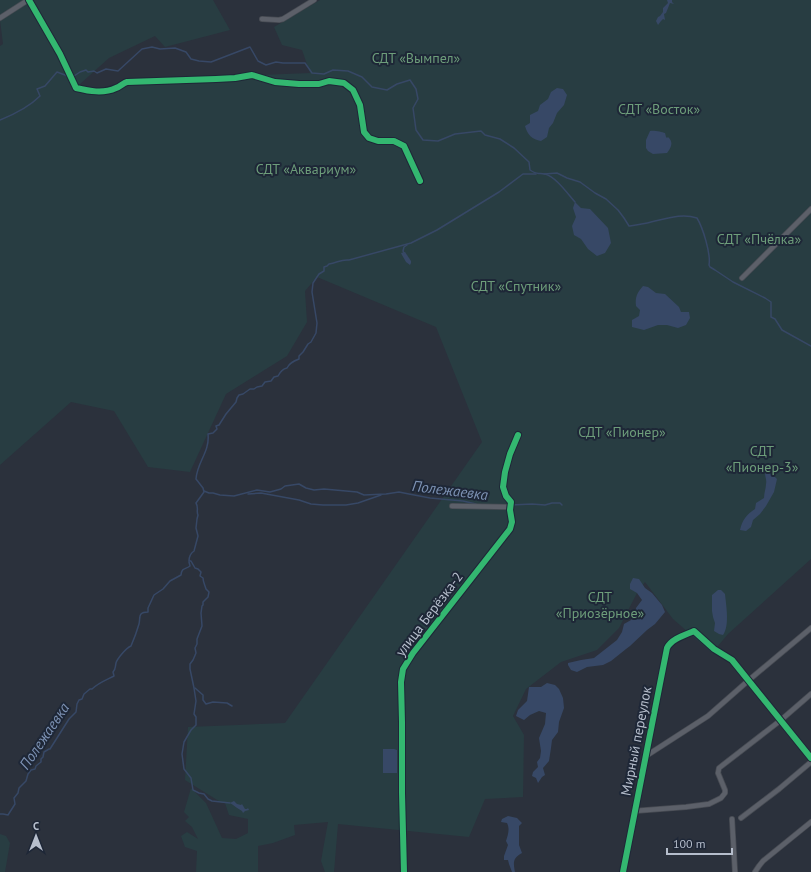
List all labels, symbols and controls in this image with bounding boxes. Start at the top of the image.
park label: СДТ «Вымпел» [372,49,461,67]
park label: СДТ «Восток» [618,100,700,118]
park label: СДТ «Аквариум» [256,160,357,178]
park label: СДТ «Пчёлка» [717,230,802,248]
park label: СДТ «Спутник» [471,277,561,295]
park label: СДТ «Пионер» [578,423,666,441]
park label: СДТ «Пионер-3» [726,442,799,476]
water label: Полежаевка [411,476,490,504]
street label: улица Берёзка-2 [391,568,467,660]
park label: СДТ «Приозёрное» [556,588,644,622]
street label: Мирный переулок [617,684,655,797]
water label: Полежаевка [15,699,74,773]
north arrow [16,816,56,856]
text: С [33,819,39,833]
scale bar [667,830,732,856]
text: 100 m [673,836,706,851]

